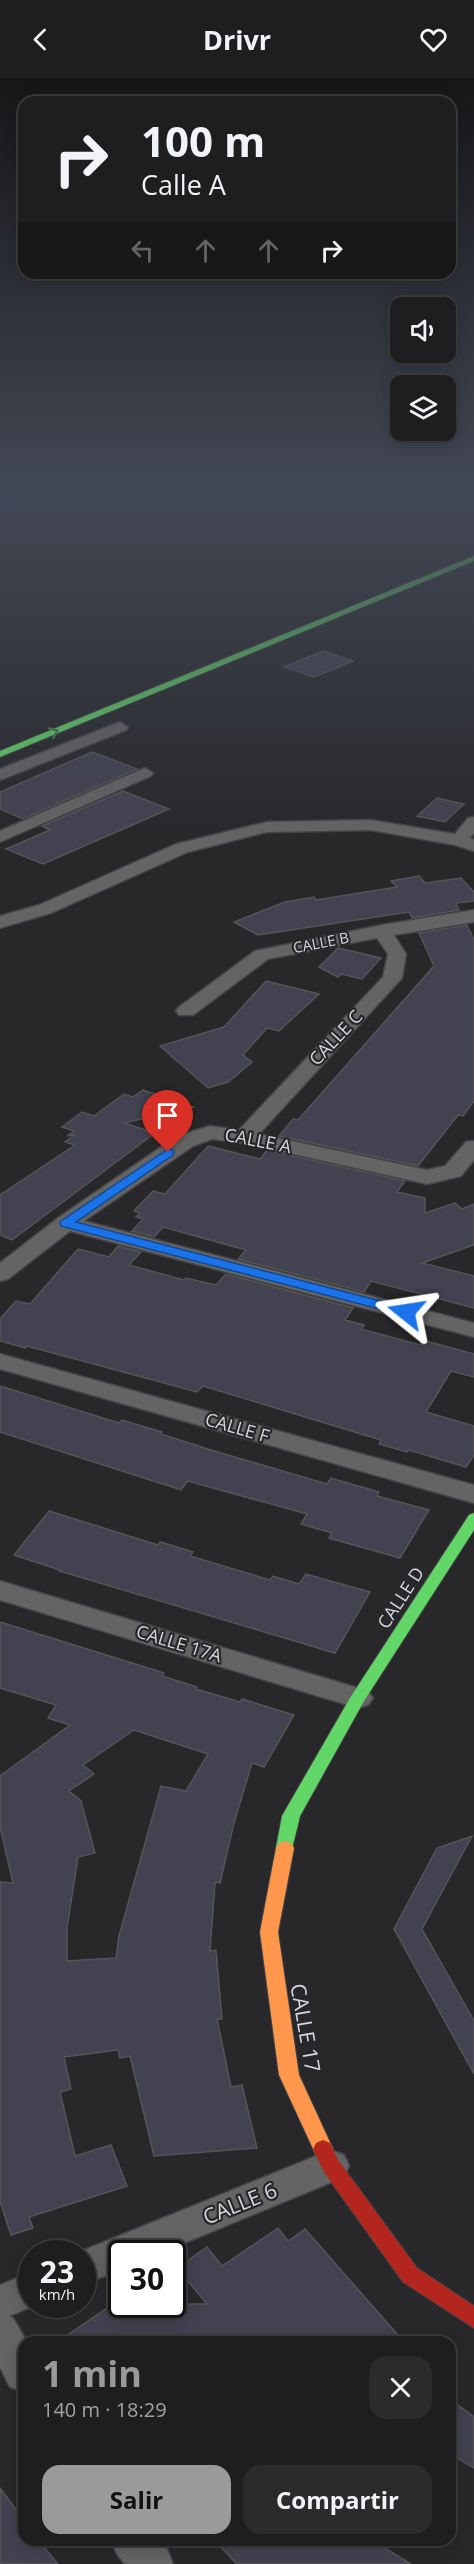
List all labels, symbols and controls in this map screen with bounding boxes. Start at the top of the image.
text: Drivr [203,21,271,58]
icon: back [24,23,57,56]
icon: heart [417,23,450,56]
text: 100 m [141,112,265,169]
icon: right [42,120,120,198]
text: Calle A [141,166,226,203]
icon: left [126,234,159,267]
icon: ahead [189,234,222,267]
icon: ahead [252,234,285,267]
icon: right [315,234,348,267]
map controls [390,297,456,441]
button: sound [390,297,456,363]
button: layers [390,375,456,441]
one-way arrow [48,727,59,739]
street label: CALLE B [291,927,350,957]
street label: CALLE C [303,1004,367,1070]
pin [142,1090,193,1152]
icon: arrive [151,1099,184,1132]
street label: CALLE A [223,1122,294,1158]
position arrow [374,1280,438,1344]
street label: CALLE F [202,1406,272,1448]
street label: CALLE D [371,1562,429,1633]
street label: CALLE 17A [134,1619,226,1668]
street label: CALLE 17 [284,1981,328,2074]
street label: CALLE 6 [198,2176,281,2231]
speed limit sign: 30 [108,2240,186,2318]
text: 23 [40,2251,74,2292]
text: km/h [39,2284,75,2304]
text: 1 min [42,2349,142,2398]
button: close [369,2356,432,2419]
text: 140 m · 18:29 [42,2396,167,2423]
button: Salir [42,2465,231,2534]
button: Compartir [243,2465,432,2534]

